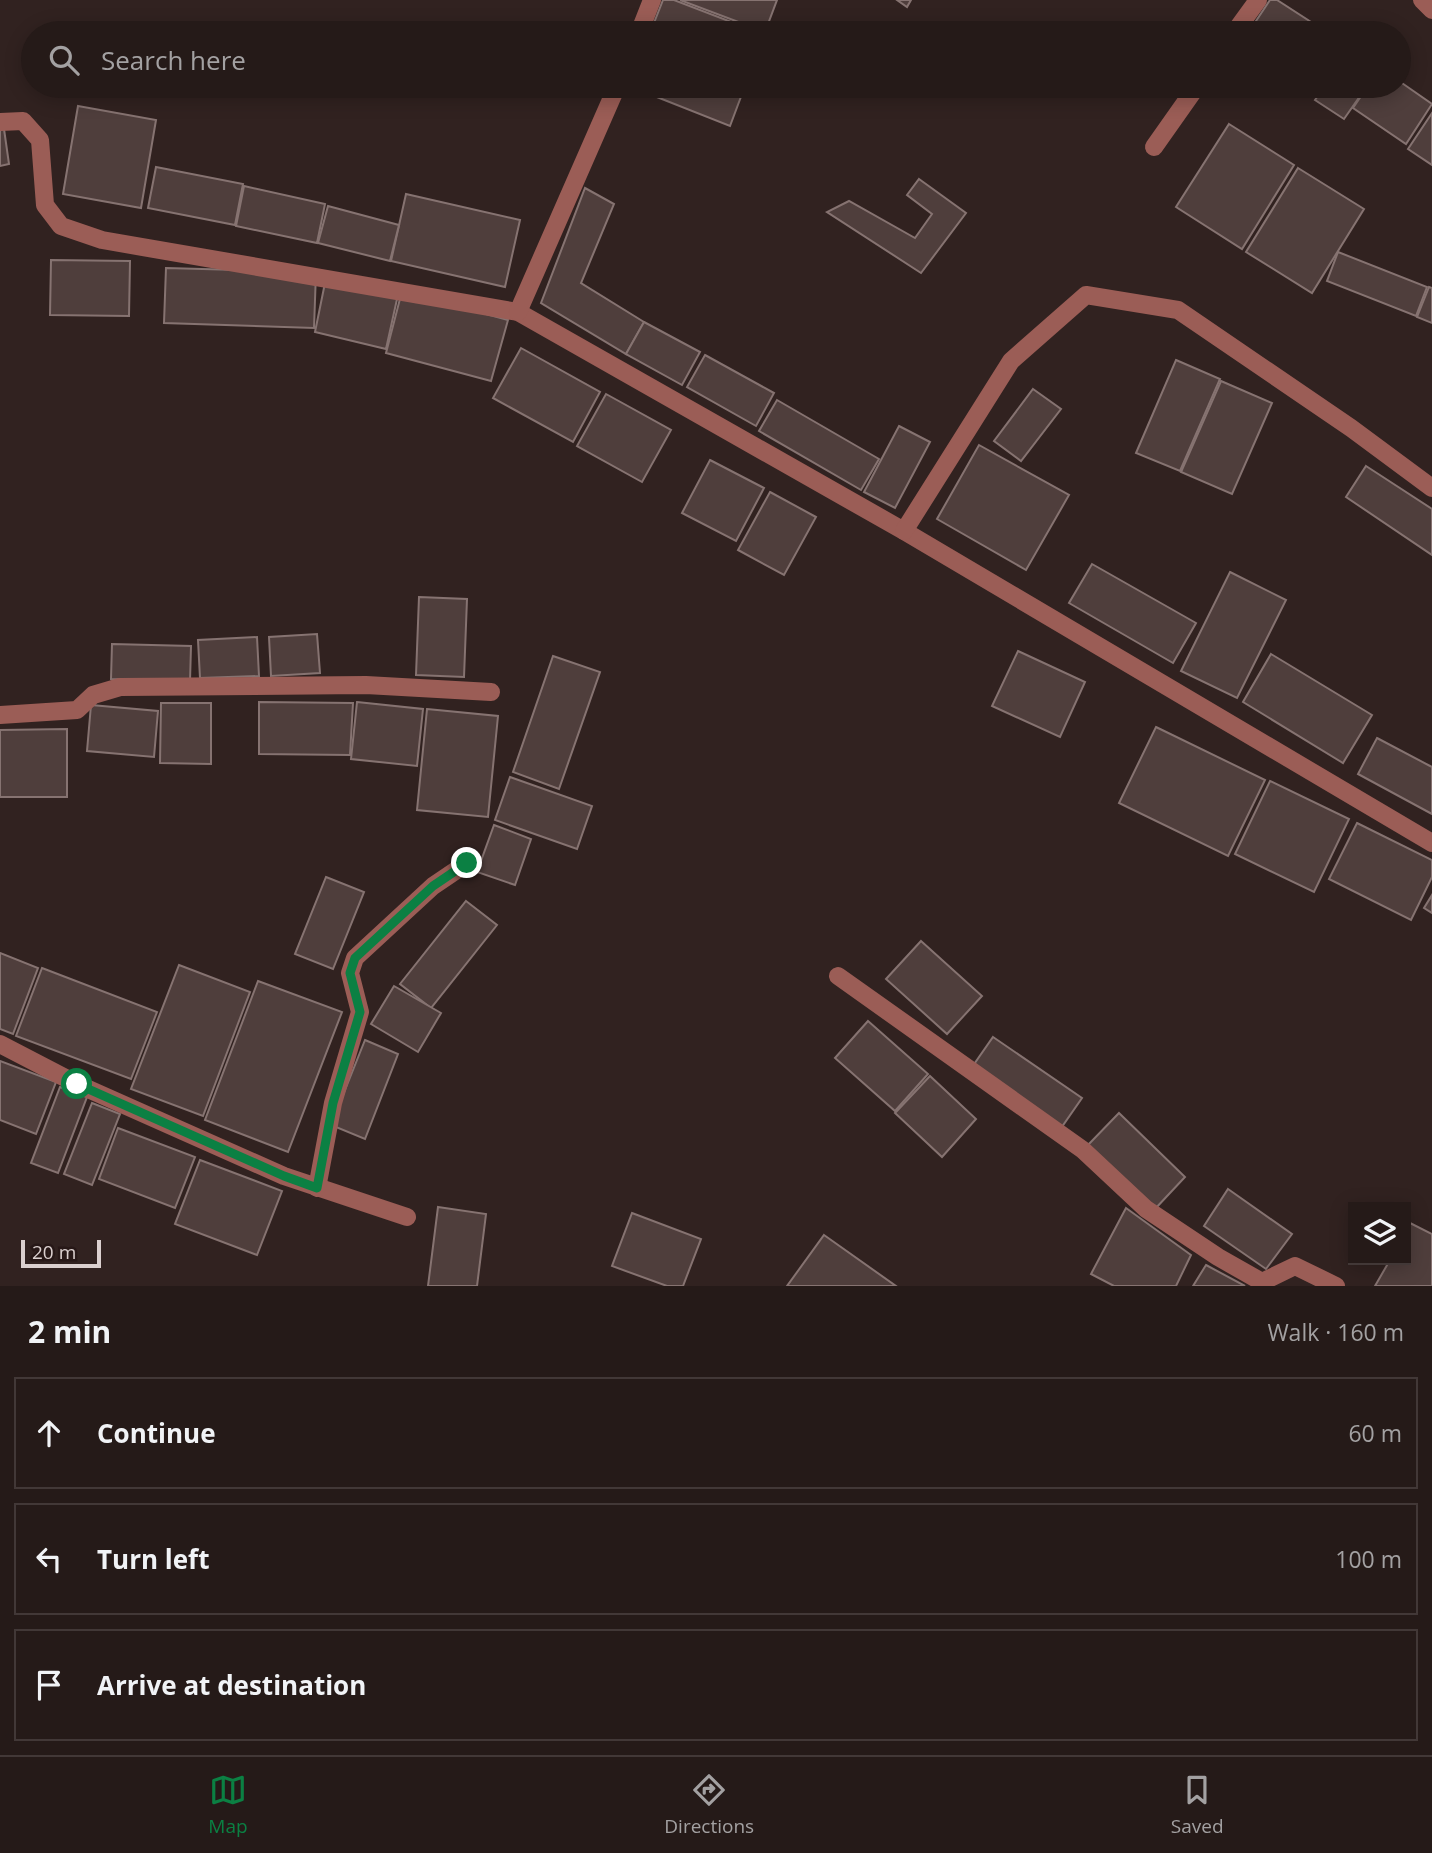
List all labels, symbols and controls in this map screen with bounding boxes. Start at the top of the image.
search box [21,21,1411,98]
icon: search [45,41,83,79]
text: Search here [101,42,246,78]
route end [451,847,482,878]
route start [61,1068,92,1099]
map controls [1348,1202,1411,1265]
button: layers [1348,1202,1411,1265]
scale bar [21,1237,102,1269]
text: 20 m [32,1239,76,1265]
text: 2 min [28,1311,111,1352]
text: Walk · 160 m [1267,1316,1404,1348]
icon: ahead [30,1414,68,1452]
text: Continue [97,1415,216,1451]
text: 60 m [1348,1417,1402,1449]
icon: left [30,1540,68,1578]
text: Turn left [97,1541,209,1577]
text: 100 m [1335,1543,1402,1575]
icon: arrive [30,1666,68,1704]
text: Arrive at destination [97,1667,366,1703]
tab: Map [208,1771,248,1839]
tab: Directions [664,1771,754,1839]
tab: Saved [1171,1771,1224,1839]

